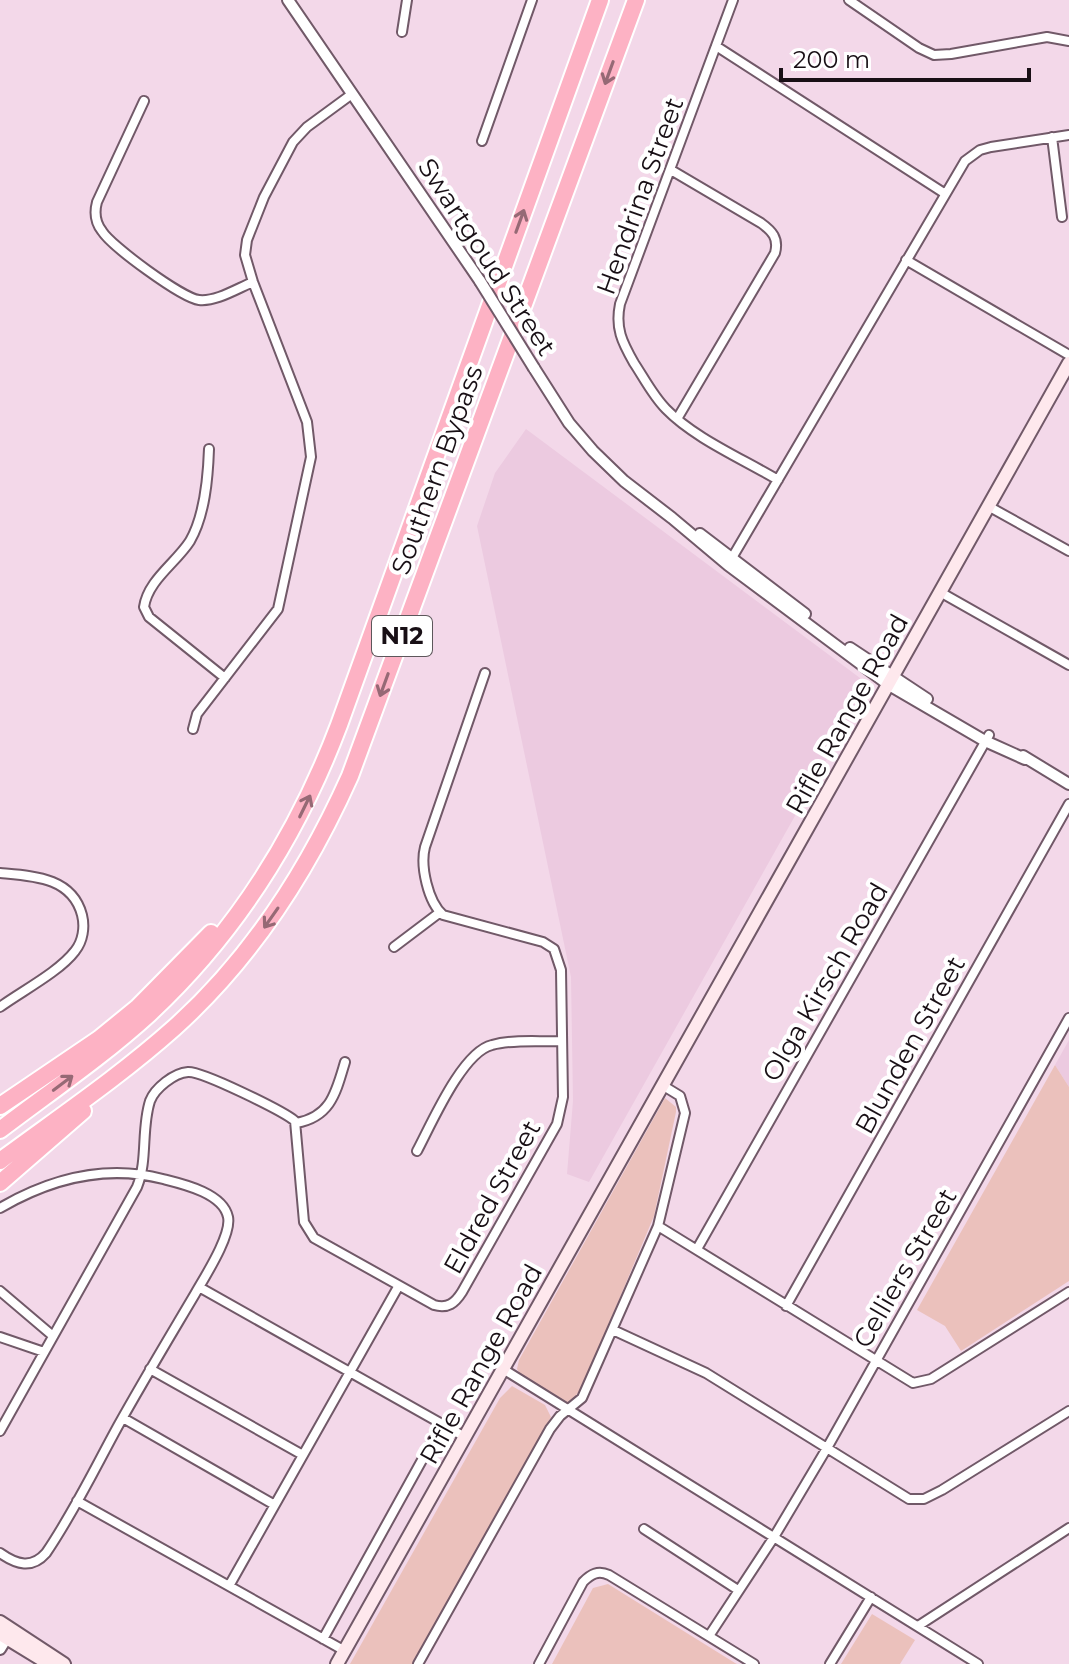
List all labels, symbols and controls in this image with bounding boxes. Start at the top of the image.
scale bar [781,32,1029,82]
text: 200 m [793,45,870,74]
one-way arrow [601,60,615,85]
street label: Hendrina Street [589,93,691,299]
street label: Swartgoud Street [411,152,563,362]
one-way arrow [514,209,529,234]
street label: Southern Bypass [384,361,490,579]
street label: Rifle Range Road [779,608,915,820]
road number: N12 [372,616,432,656]
one-way arrow [376,672,390,697]
one-way arrow [297,795,313,819]
street label: Olga Kirsch Road [755,877,895,1087]
one-way arrow [263,906,279,928]
street label: Blunden Street [848,951,972,1139]
one-way arrow [51,1075,73,1092]
street label: Eldred Street [437,1115,547,1279]
street label: Celliers Street [846,1183,964,1353]
street label: Rifle Range Road [413,1258,549,1470]

